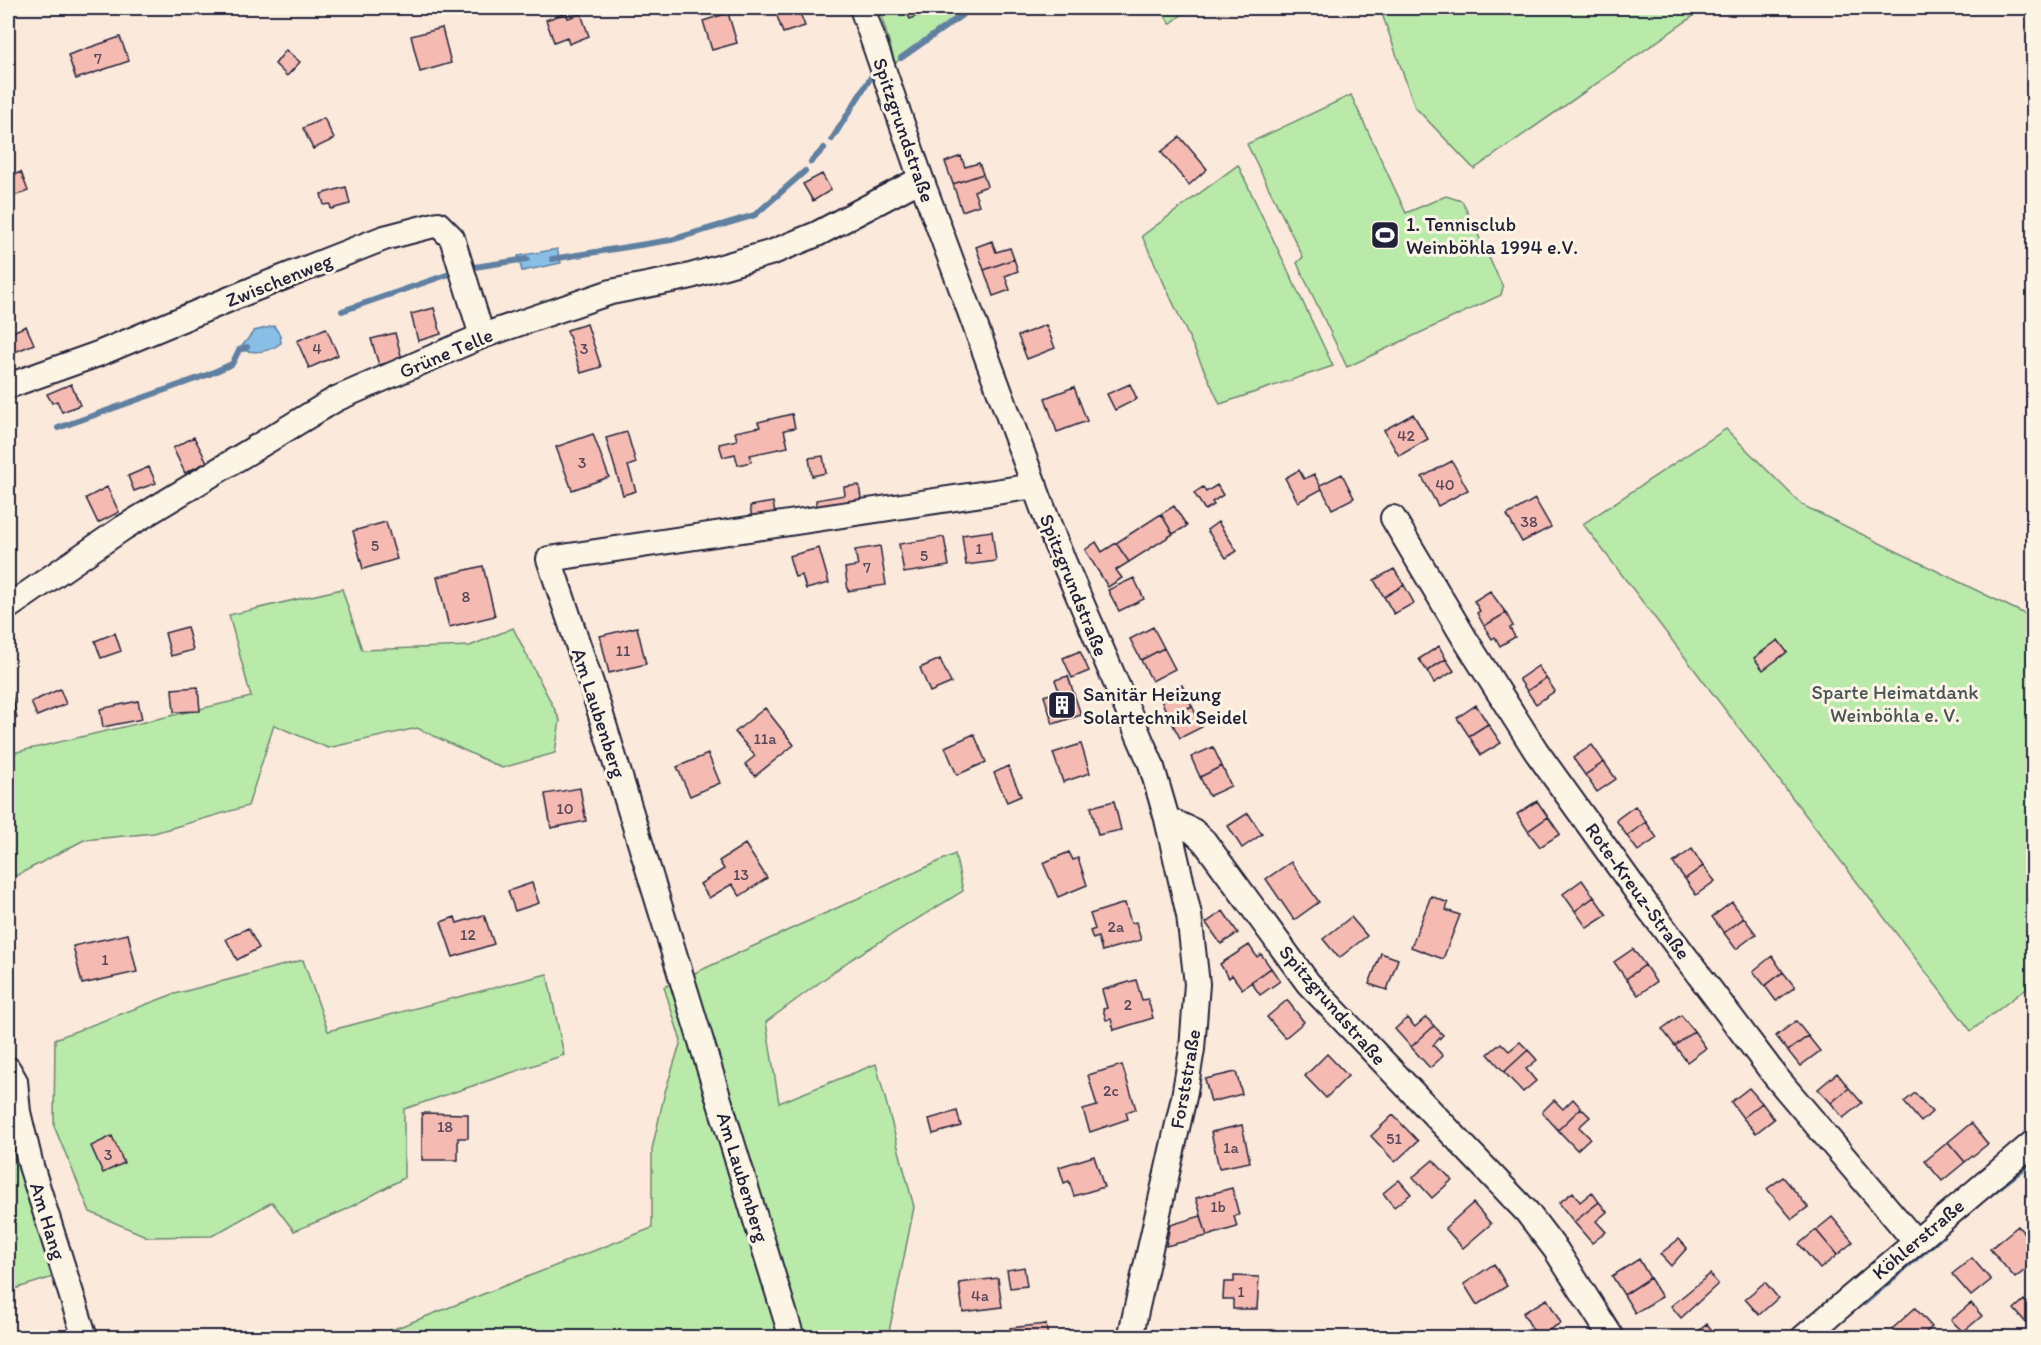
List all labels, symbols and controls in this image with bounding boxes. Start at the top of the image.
house number: 7 [94,49,102,68]
street label: Spitzgrundstraße [868,55,940,205]
place label: 1. Tennisclub Weinböhla 1994 e.V. [1406,212,1578,259]
sports icon: 1. Tennisclub Weinböhla 1994 e.V. [1369,219,1401,251]
street label: Zwischenweg [222,247,336,312]
street label: Grüne Telle [396,323,496,383]
house number: 4 [312,339,322,358]
house number: 3 [580,339,589,358]
house number: 42 [1397,426,1416,445]
house number: 3 [578,453,587,472]
house number: 40 [1435,475,1455,494]
street label: Spitzgrundstraße [1035,510,1113,660]
house number: 38 [1520,512,1538,531]
house number: 5 [371,536,379,555]
house number: 1 [975,539,983,558]
house number: 5 [920,546,928,565]
house number: 7 [863,558,871,577]
house number: 8 [462,587,471,606]
house number: 11 [616,641,631,660]
street label: Am Laubenberg [567,645,631,781]
park label: Sparte Heimatdank Weinböhla e. V. [1812,680,1978,727]
place label: Sanitär Heizung Solartechnik Seidel [1083,682,1248,729]
building icon: Sanitär Heizung Solartechnik Seidel [1046,689,1078,721]
house number: 11a [753,729,777,748]
house number: 10 [556,799,574,818]
street label: Rote-Kreuz-Straße [1580,818,1696,964]
house number: 13 [733,865,749,884]
house number: 2a [1108,917,1125,936]
house number: 12 [460,925,477,944]
street label: Spitzgrundstraße [1274,940,1392,1070]
house number: 1 [101,950,109,969]
house number: 2 [1124,995,1133,1014]
street label: Forststraße [1164,1027,1206,1131]
house number: 2c [1103,1081,1119,1100]
street label: Am Laubenberg [712,1109,774,1246]
house number: 18 [437,1117,453,1136]
house number: 51 [1386,1129,1402,1148]
house number: 1a [1223,1138,1240,1157]
house number: 3 [104,1145,113,1164]
street label: Am Hang [25,1180,71,1263]
street label: Köhlerstraße [1867,1194,1969,1284]
house number: 1b [1210,1197,1226,1216]
house number: 1 [1237,1282,1245,1301]
house number: 4a [971,1286,990,1305]

